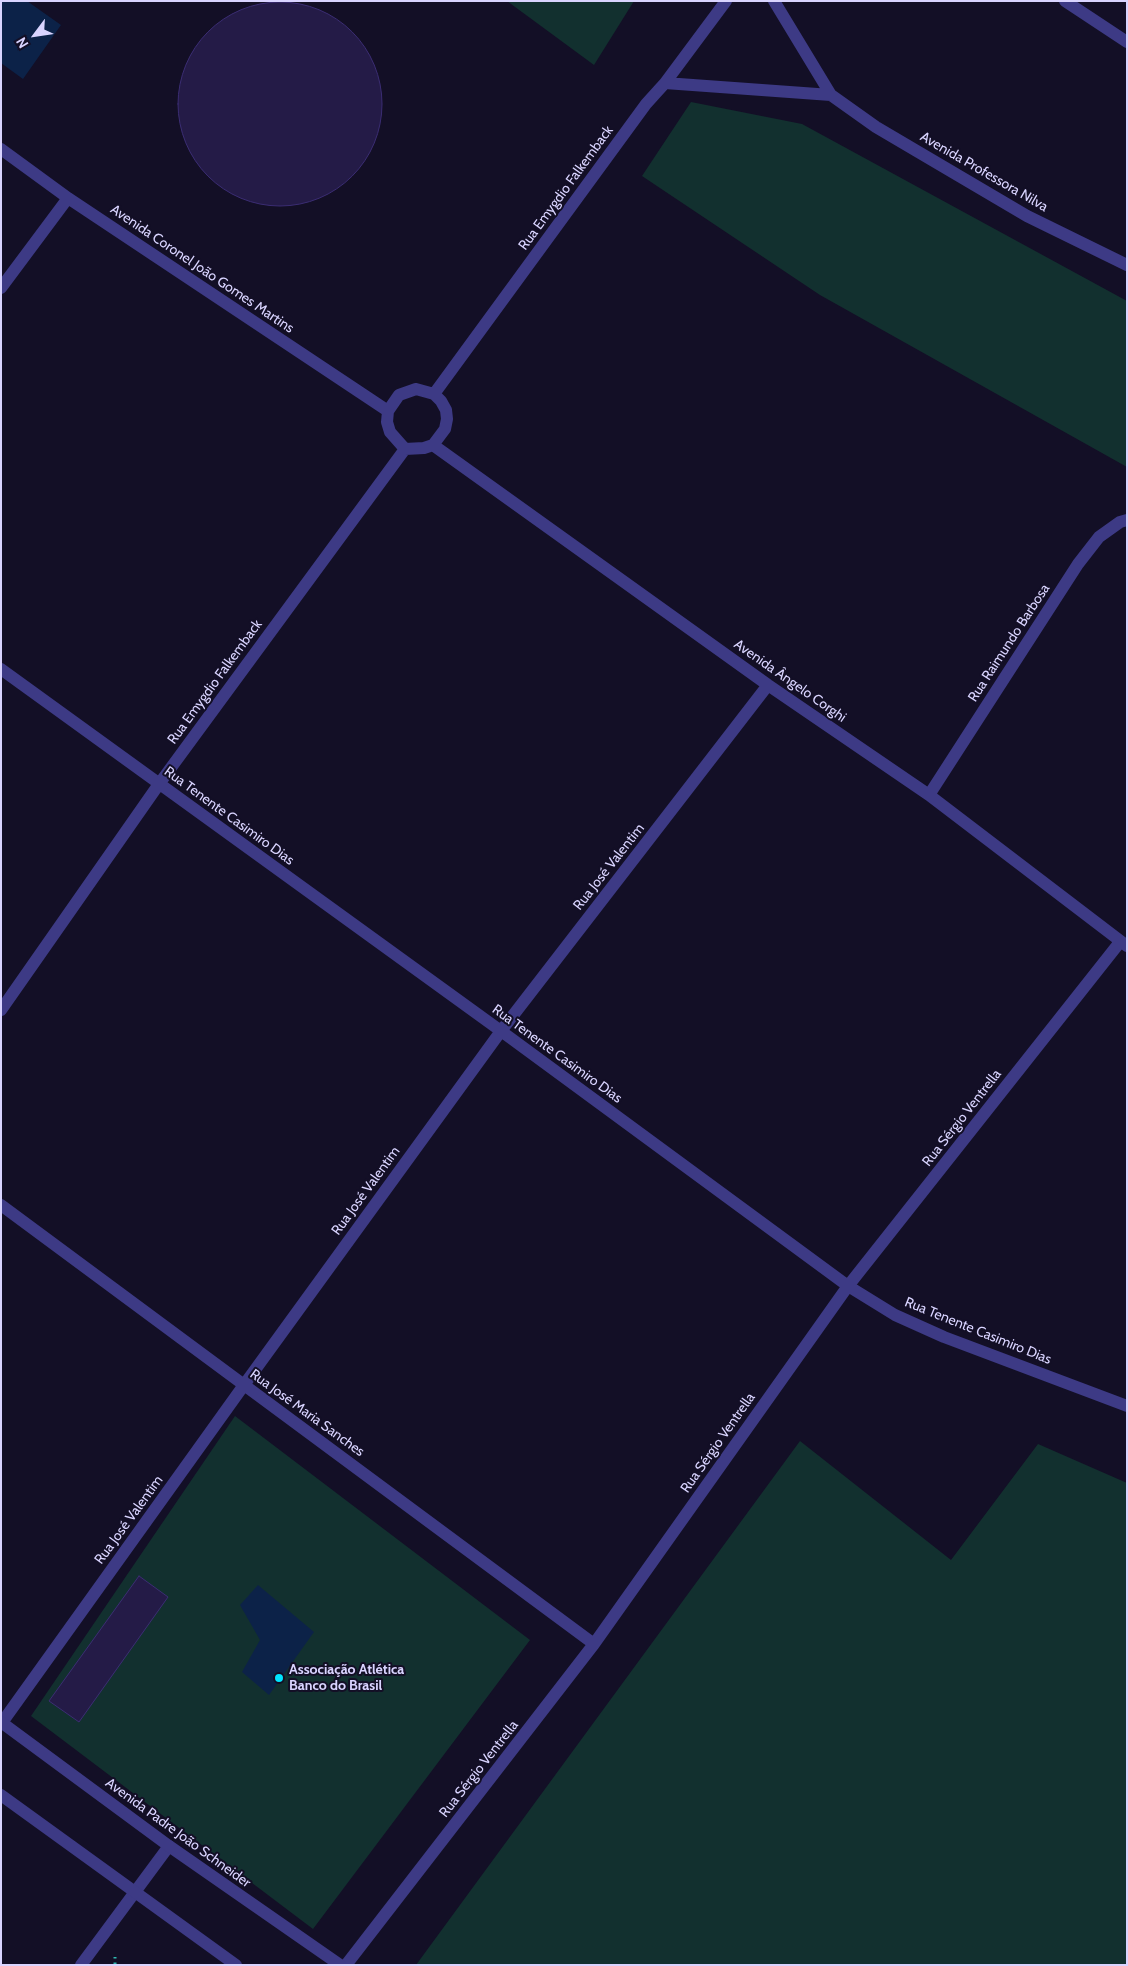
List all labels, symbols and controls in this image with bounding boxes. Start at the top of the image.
north arrow [10,10,60,60]
text: N [12,34,32,52]
street label: Rua Emygdio Falkemback [515,122,617,254]
street label: Avenida Professora Nilva [917,129,1051,215]
street label: Avenida Coronel João Gomes Martins [107,201,297,337]
street label: Rua Raimundo Barbosa [965,581,1053,705]
street label: Rua Emygdio Falkemback [164,616,266,748]
street label: Avenida Ângelo Corghi [731,636,849,726]
street label: Rua Tenente Casimiro Dias [161,763,297,869]
street label: Rua José Valentim [570,820,648,914]
street label: Rua Tenente Casimiro Dias [489,1001,625,1107]
street label: Rua Sérgio Ventrella [919,1066,1005,1170]
street label: Rua José Valentim [328,1143,404,1239]
street label: Rua Tenente Casimiro Dias [902,1294,1054,1368]
street label: Rua José Maria Sanches [246,1366,368,1460]
street label: Rua Sérgio Ventrella [677,1390,759,1496]
street label: Rua José Valentim [91,1472,167,1568]
place label: Associação Atlética Banco do Brasil [289,1662,404,1694]
marker: Associação Atlética Banco do Brasil [273,1672,285,1684]
street label: Rua Sérgio Ventrella [436,1717,522,1821]
street label: Avenida Padre João Schneider [102,1775,254,1891]

